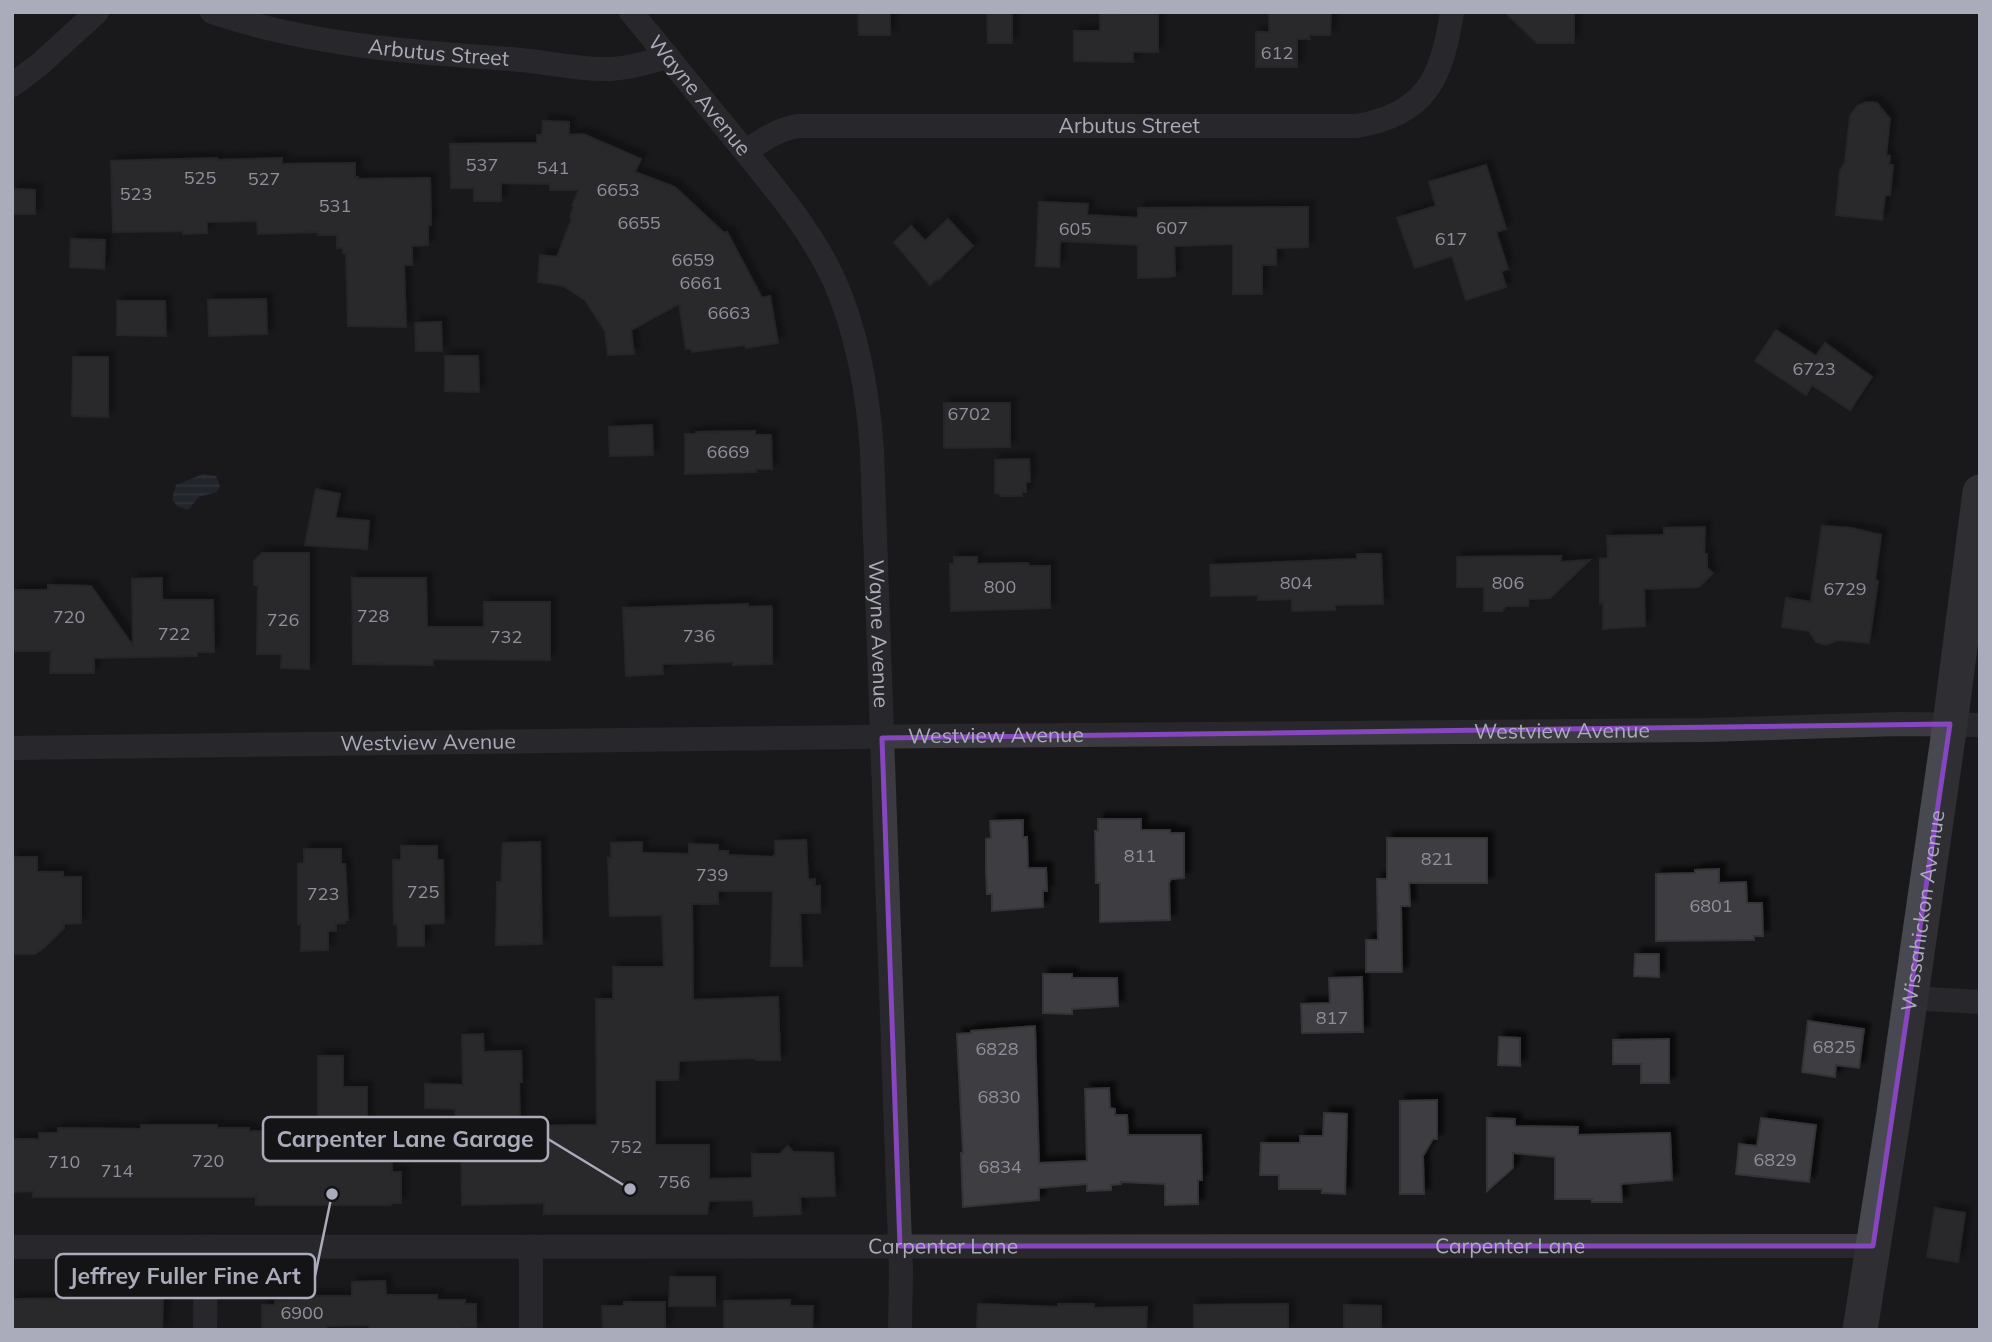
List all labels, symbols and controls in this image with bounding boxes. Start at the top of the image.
street label: Wayne Avenue [643,29,757,161]
street label: Arbutus Street [367,33,510,71]
house number: 612 [1261,41,1293,64]
street label: Arbutus Street [1059,112,1200,138]
house number: 537 [466,153,498,176]
house number: 541 [537,156,569,179]
house number: 525 [184,166,216,189]
house number: 527 [248,167,280,190]
house number: 6653 [596,178,640,201]
house number: 523 [120,182,152,205]
house number: 531 [319,194,351,217]
house number: 6655 [617,211,661,234]
house number: 607 [1156,216,1188,239]
house number: 605 [1059,217,1091,240]
house number: 617 [1435,227,1467,250]
house number: 6659 [671,248,715,271]
house number: 6661 [679,271,723,294]
house number: 6663 [707,301,751,324]
house number: 6723 [1792,357,1836,380]
house number: 6702 [947,402,991,425]
house number: 6669 [706,440,750,463]
street label: Wayne Avenue [864,559,895,708]
house number: 804 [1280,571,1312,594]
house number: 806 [1492,571,1524,594]
house number: 800 [984,575,1016,598]
house number: 6729 [1823,577,1867,600]
house number: 728 [357,604,389,627]
house number: 720 [53,605,85,628]
house number: 726 [267,608,299,631]
house number: 722 [158,622,190,645]
house number: 736 [683,624,715,647]
house number: 732 [490,625,522,648]
street label: Westview Avenue [1474,716,1650,744]
street label: Westview Avenue [908,721,1084,748]
street label: Westview Avenue [340,727,516,756]
street label: Wissahickon Avenue [1895,808,1949,1013]
house number: 811 [1124,844,1156,867]
house number: 821 [1421,847,1453,870]
house number: 739 [696,863,728,886]
house number: 725 [407,880,439,903]
house number: 723 [307,882,339,905]
house number: 6801 [1689,894,1733,917]
house number: 817 [1316,1006,1348,1029]
house number: 6825 [1812,1035,1856,1058]
house number: 6828 [975,1037,1019,1060]
house number: 6830 [977,1085,1021,1108]
callout: Carpenter Lane Garage [263,1117,548,1161]
text: Carpenter Lane Garage [276,1124,534,1153]
house number: 752 [610,1135,642,1158]
house number: 6829 [1753,1148,1797,1171]
house number: 720 [192,1149,224,1172]
house number: 710 [48,1150,80,1173]
house number: 6834 [978,1155,1022,1178]
house number: 714 [101,1159,133,1182]
house number: 756 [658,1170,690,1193]
street label: Carpenter Lane [868,1232,1018,1259]
street label: Carpenter Lane [1435,1232,1585,1258]
callout: Jeffrey Fuller Fine Art [56,1254,315,1298]
text: Jeffrey Fuller Fine Art [69,1261,301,1290]
house number: 6900 [280,1301,324,1324]

